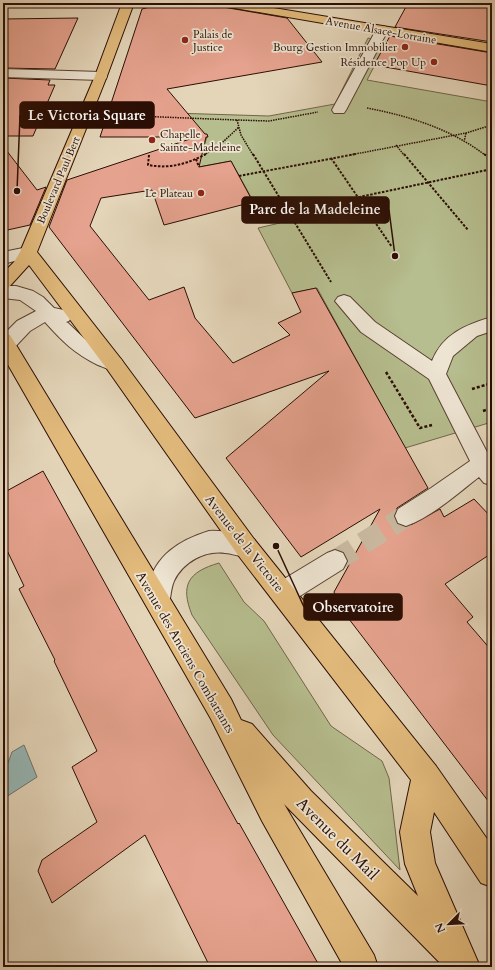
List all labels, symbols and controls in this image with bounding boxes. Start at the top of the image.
street label: Avenue Alsace-Lorraine [324,13,438,48]
place label: Palais de Justice [191,27,232,55]
marker: Palais de Justice [180,35,190,45]
place label: Bourg Gestion Immobilier [273,40,398,55]
marker: Bourg Gestion Immobilier [400,42,410,52]
place label: Résidence Pop Up [340,55,426,70]
marker: Résidence Pop Up [429,57,439,67]
callout: Le Victoria Square [20,102,154,128]
text: Le Victoria Square [28,106,146,125]
place label: Chapelle Sainte-Madeleine [160,127,241,155]
street label: Boulevard Paul Bert [33,134,84,226]
marker: Chapelle Sainte-Madeleine [147,135,157,145]
place label: Le Plateau [145,186,193,201]
marker: Le Plateau [196,188,206,198]
callout: Parc de la Madeleine [242,197,389,223]
text: Parc de la Madeleine [249,200,381,219]
street label: Avenue de la Victoire [201,491,288,596]
street label: Avenue des Anciens Combattants [131,568,239,737]
callout: Observatoire [304,594,402,620]
text: Observatoire [312,598,394,617]
street label: Avenue du Mail [291,793,383,885]
north arrow [429,904,469,944]
text: N [431,920,449,935]

